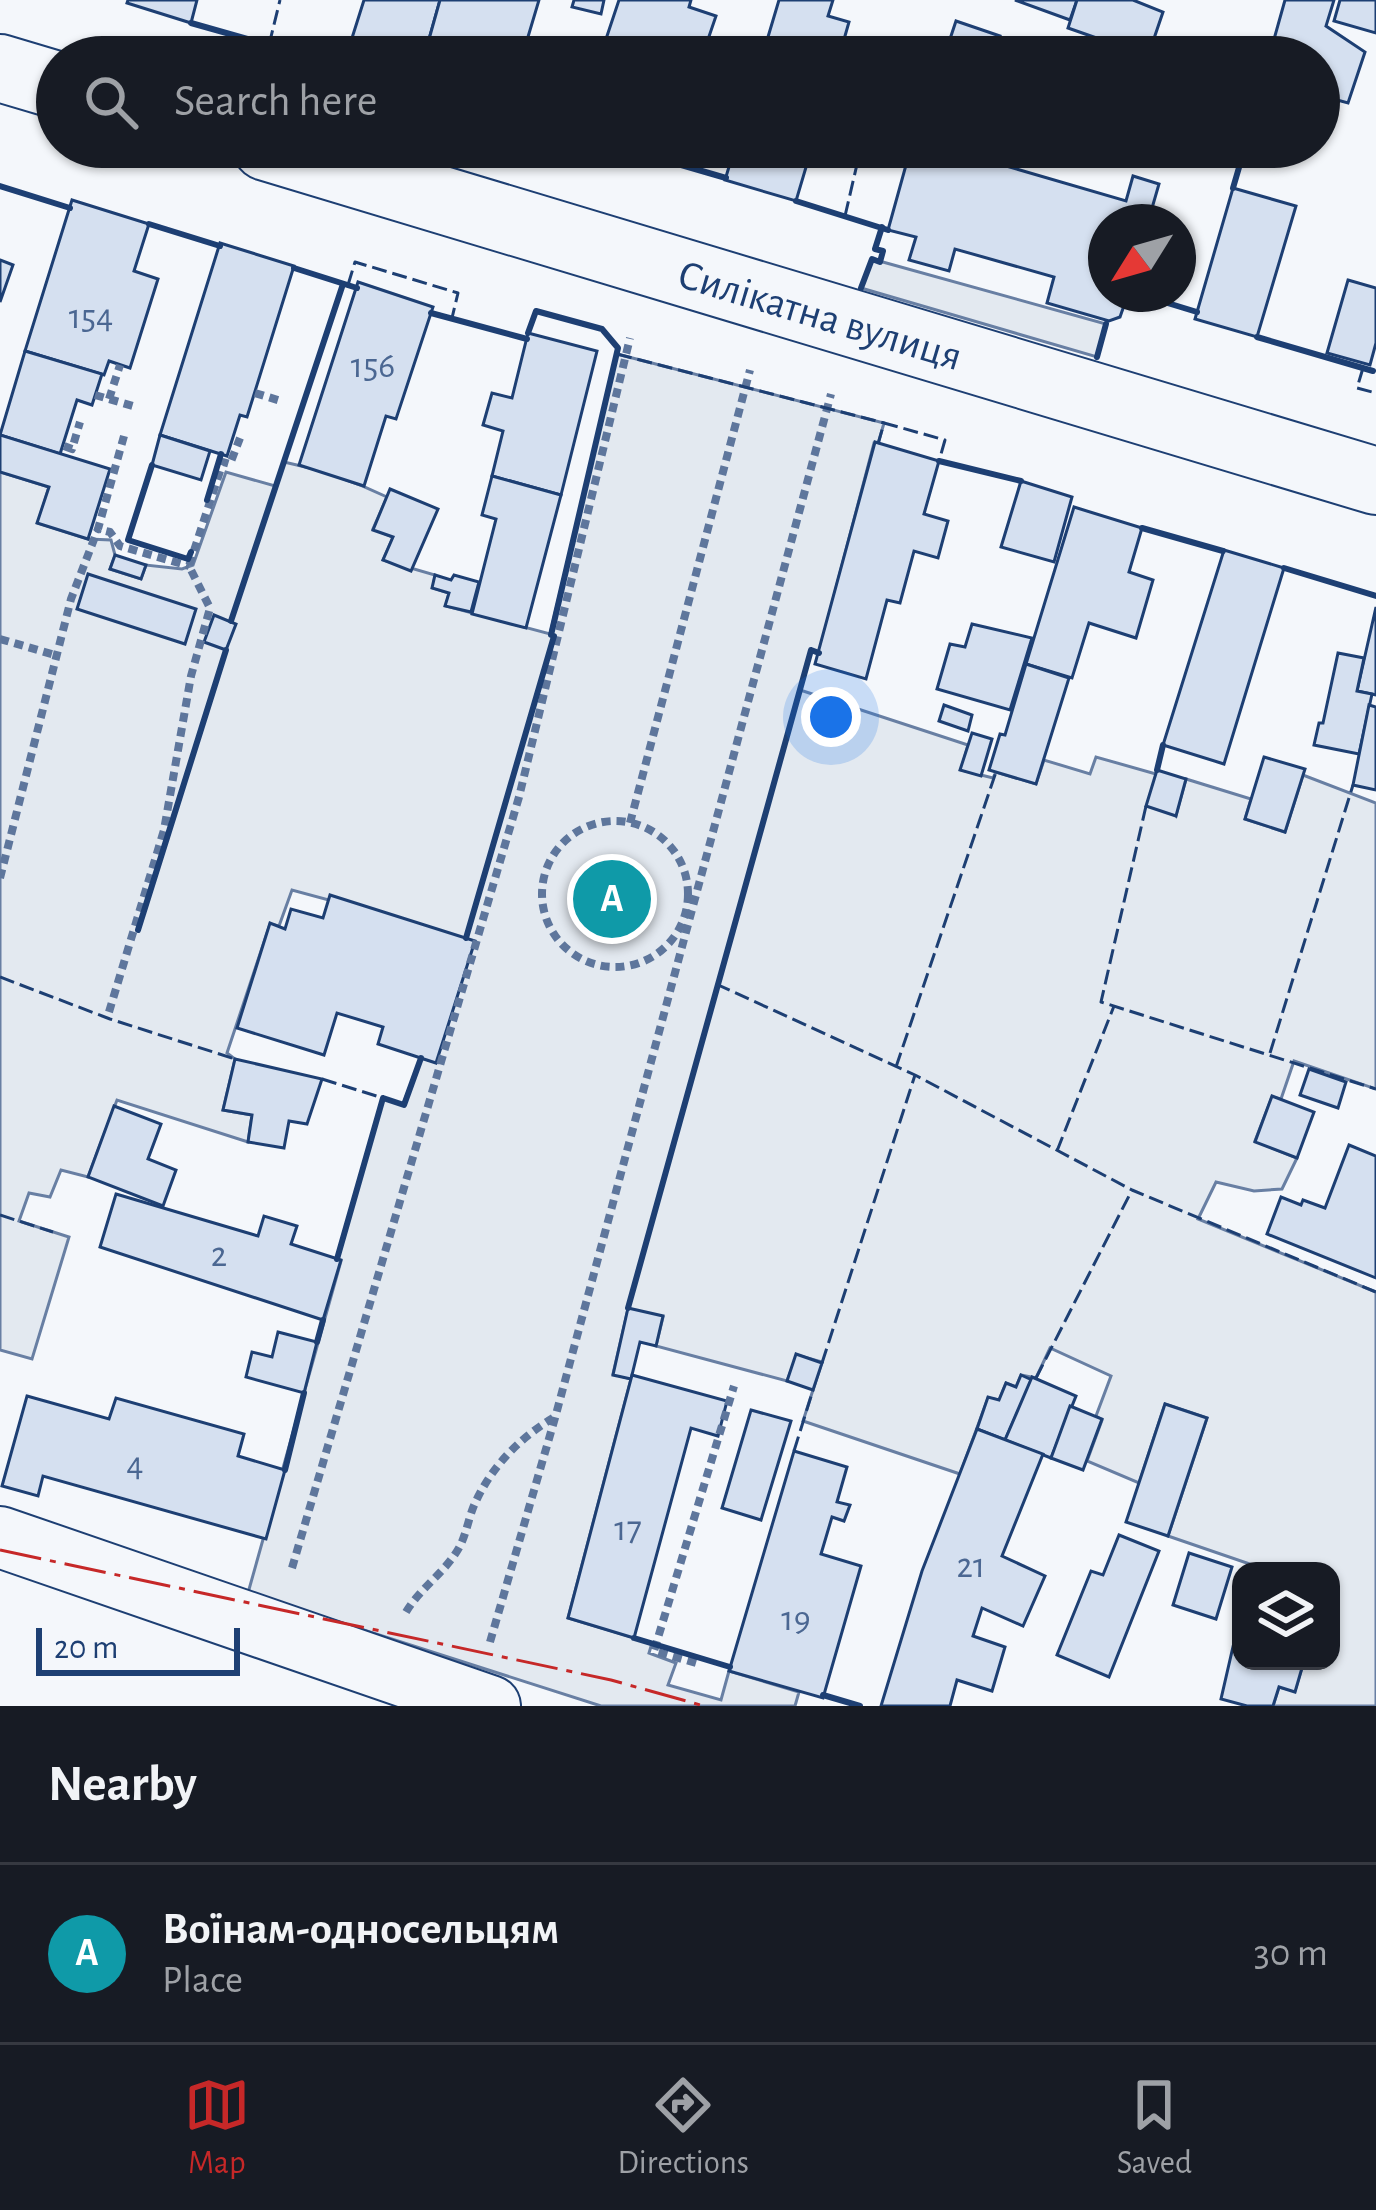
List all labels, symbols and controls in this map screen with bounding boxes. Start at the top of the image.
search box [36,36,1340,168]
icon: search [78,69,144,135]
text: Search here [174,79,377,124]
north arrow [1088,204,1196,312]
street label: Силікатна вулиця [673,253,967,378]
house number: 154 [69,299,113,335]
house number: 156 [351,348,395,384]
your location [801,687,861,747]
pin: A [573,854,651,944]
house number: 2 [211,1237,227,1273]
house number: 4 [126,1447,144,1483]
house number: 17 [614,1511,642,1547]
house number: 21 [957,1548,985,1584]
map controls [1232,1562,1340,1670]
button: layers [1232,1562,1340,1670]
house number: 19 [781,1601,811,1637]
scale bar [36,1622,240,1675]
text: 20 m [54,1632,118,1665]
text: Nearby [48,1759,197,1810]
text: Воїнам-односельцям [162,1907,559,1952]
text: A [75,1934,99,1973]
text: 30 m [1254,1934,1328,1973]
text: Place [162,1961,243,2000]
tab: Map [184,2072,250,2184]
tab: Directions [617,2072,749,2184]
tab: Saved [1117,2072,1192,2184]

